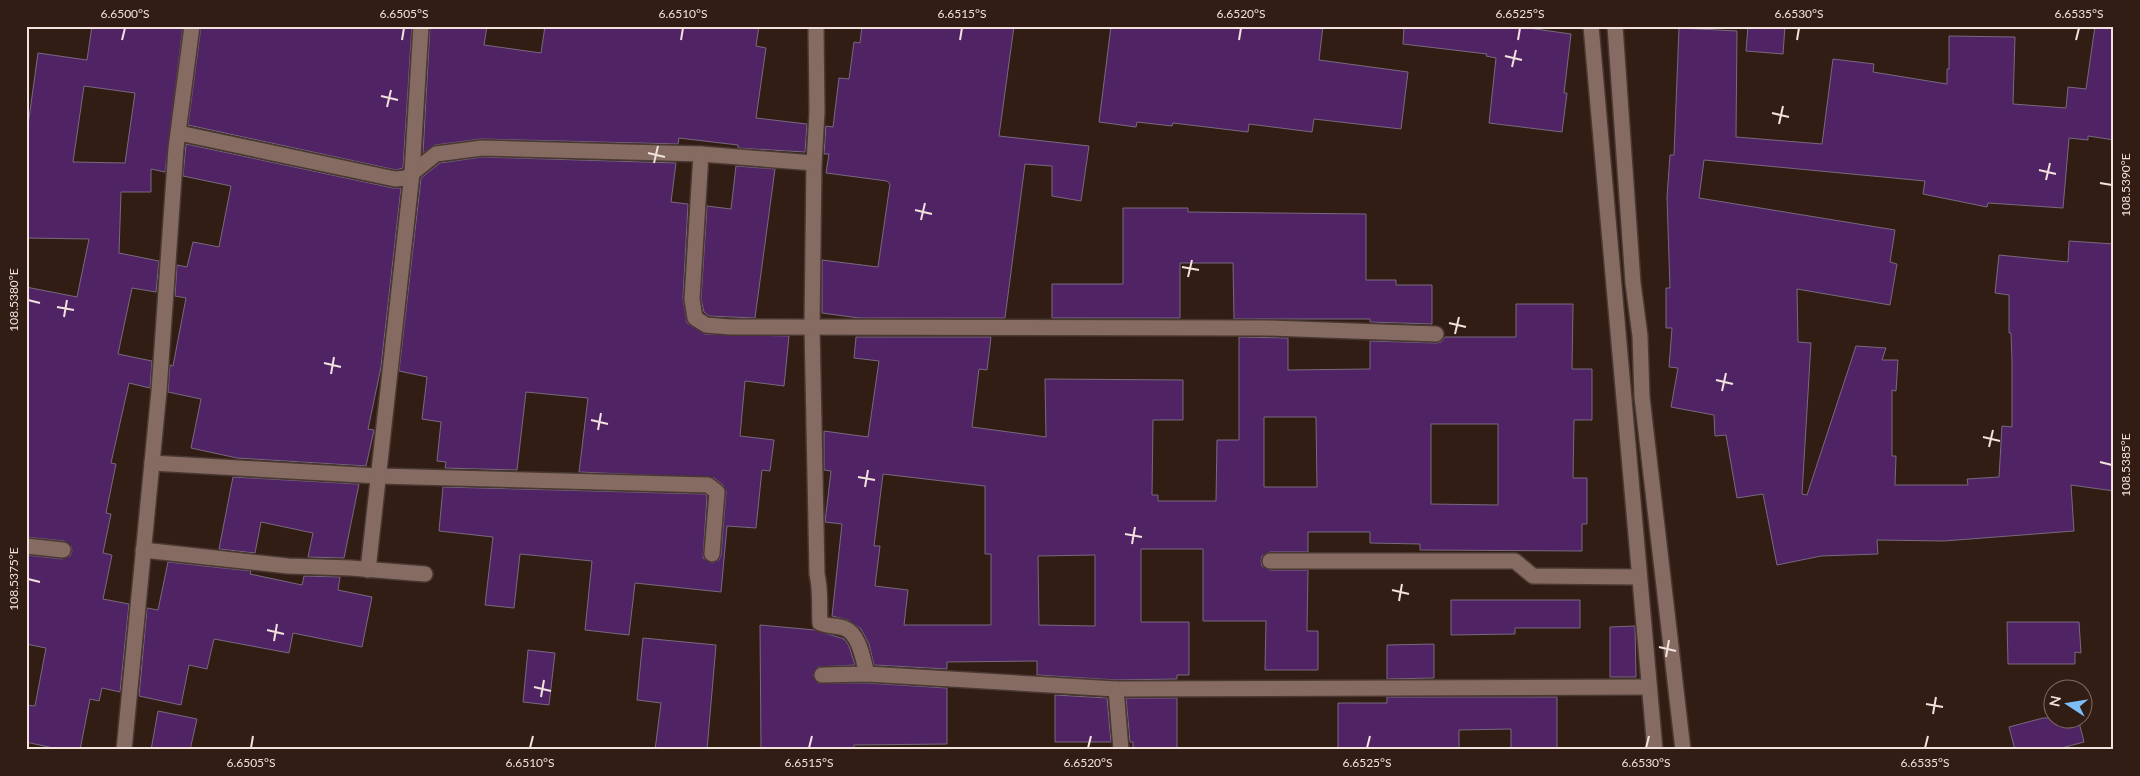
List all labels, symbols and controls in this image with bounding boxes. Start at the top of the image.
text: 6.6500°S [100,6,150,21]
text: 6.6505°S [379,6,429,21]
text: 6.6510°S [658,6,708,21]
text: 6.6515°S [937,6,987,21]
text: 6.6520°S [1216,6,1266,21]
text: 6.6525°S [1495,6,1545,21]
text: 6.6530°S [1774,6,1824,21]
text: 6.6535°S [2054,6,2104,21]
text: 108.5390°E [2118,153,2133,217]
text: 108.5380°E [6,268,21,332]
text: 108.5385°E [2118,433,2133,497]
text: 108.5375°E [6,547,21,611]
north arrow [2042,678,2092,728]
text: N [2045,694,2064,708]
text: 6.6505°S [226,755,276,770]
text: 6.6510°S [505,755,555,770]
text: 6.6515°S [784,755,834,770]
text: 6.6520°S [1063,755,1113,770]
text: 6.6525°S [1342,755,1392,770]
text: 6.6530°S [1621,755,1671,770]
text: 6.6535°S [1900,755,1950,770]

